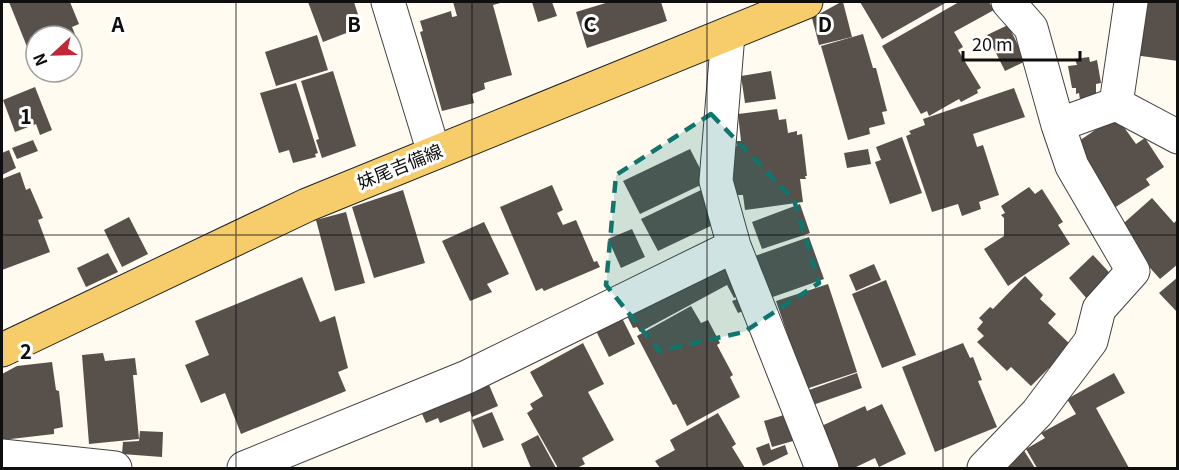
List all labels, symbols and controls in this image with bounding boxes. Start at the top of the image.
text: A [111,9,125,38]
text: B [347,9,361,38]
text: C [583,9,597,38]
text: D [818,9,832,38]
north arrow [24,24,84,84]
scale bar [963,24,1080,62]
text: 20 m [972,30,1013,56]
text: N [26,50,53,70]
text: 1 [20,101,32,130]
street label: 妹尾吉備線 [353,136,446,194]
text: 2 [20,336,32,365]

